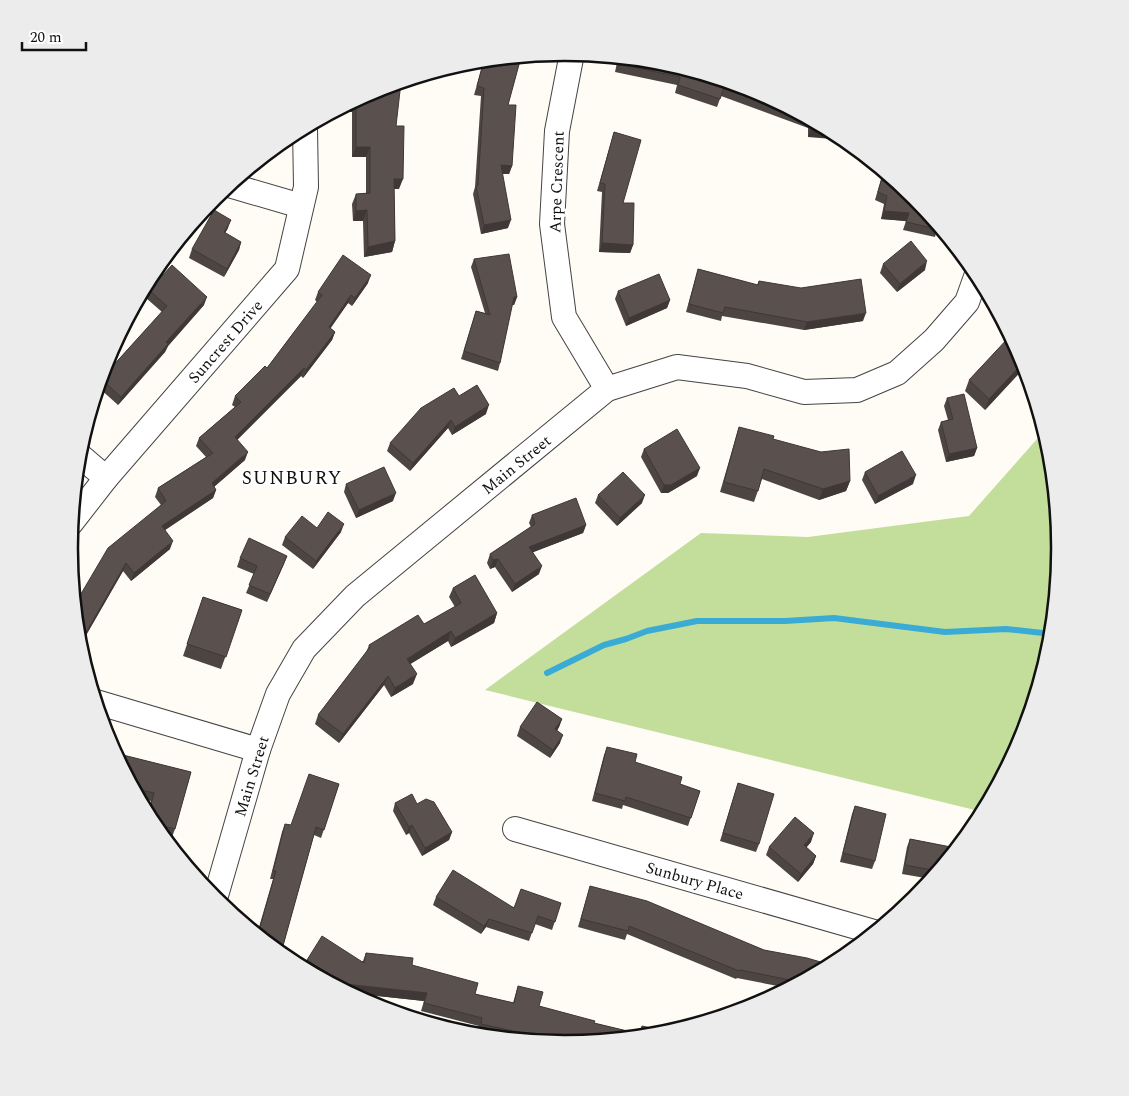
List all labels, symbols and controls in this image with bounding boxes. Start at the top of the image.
scale bar [22,20,86,52]
text: 20 m [30,26,62,49]
street label: Arpe Crescent [543,130,571,234]
street label: Suncrest Drive [183,294,269,389]
street label: Main Street [477,429,557,500]
district label: SUNBURY [242,464,342,493]
street label: Main Street [228,733,276,820]
street label: Sunbury Place [643,856,746,906]

